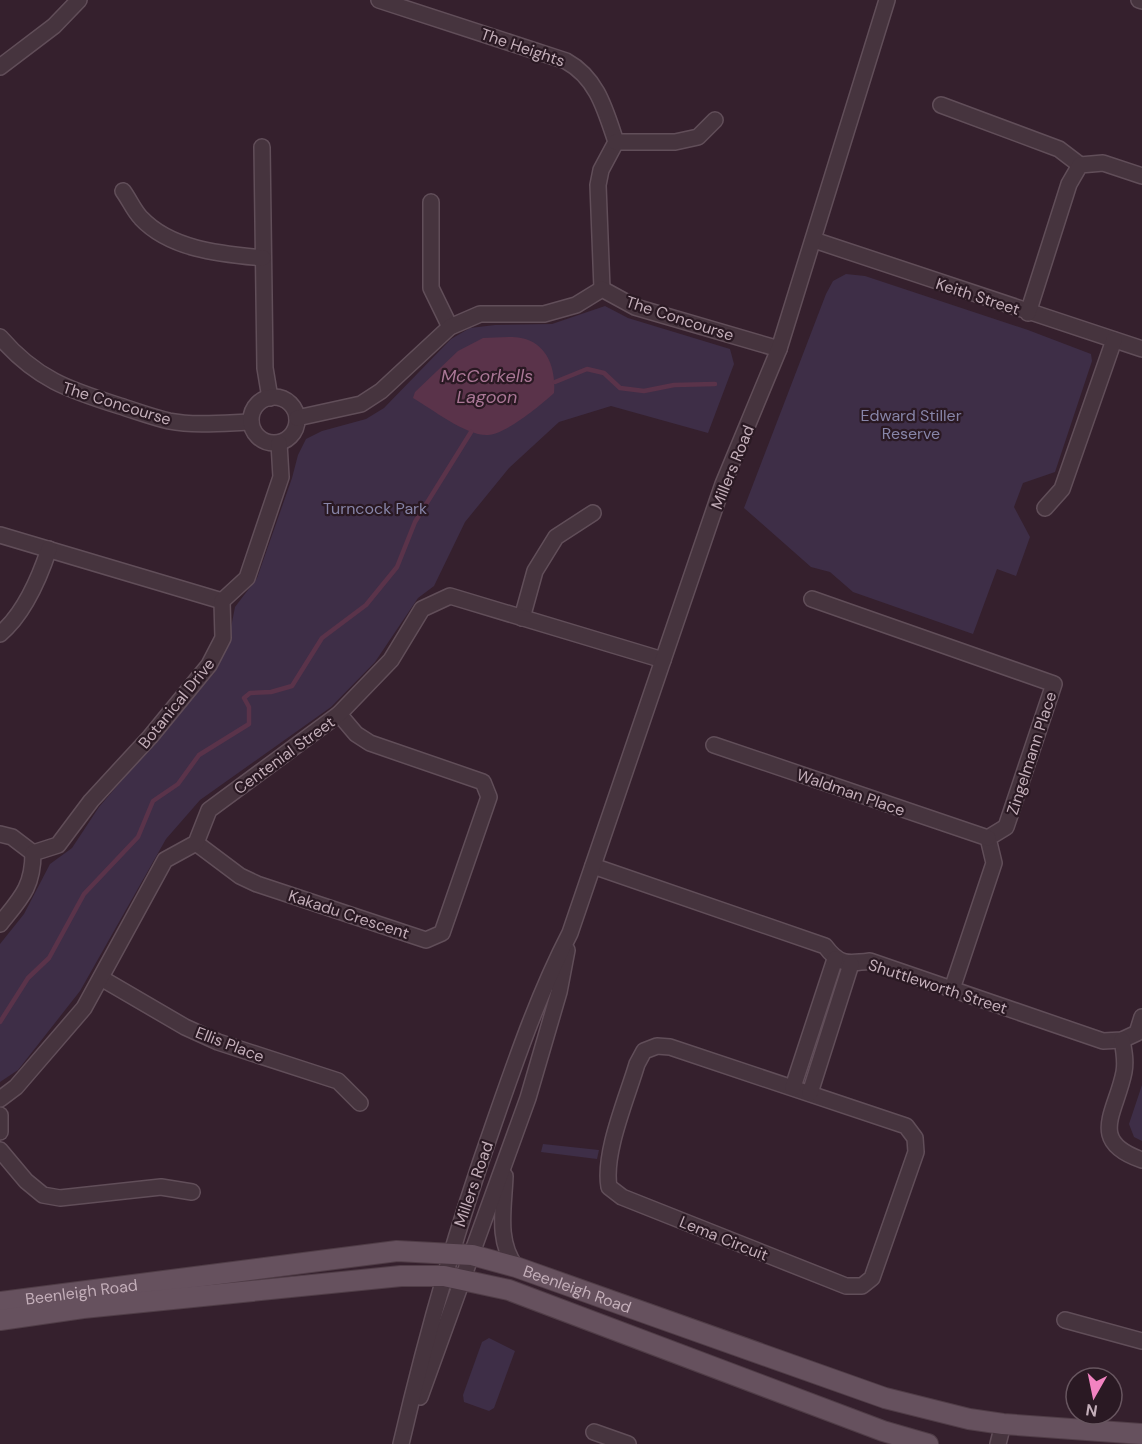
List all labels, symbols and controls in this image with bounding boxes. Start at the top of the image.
street label: The Heights [478,23,568,72]
street label: Keith Street [933,273,1022,320]
street label: The Concourse [623,291,737,346]
water label: McCorkells Lagoon [441,364,533,409]
street label: The Concourse [60,377,174,430]
park label: Edward Stiller Reserve [860,405,962,444]
street label: Millers Road [706,422,759,512]
park label: Turncock Park [323,498,427,519]
street label: Botanical Drive [133,654,219,753]
street label: Zingelmann Place [1002,689,1061,817]
street label: Centenial Street [230,712,339,799]
street label: Waldman Place [794,764,908,821]
street label: Kakadu Crescent [286,885,412,944]
street label: Shuttleworth Street [866,954,1010,1019]
street label: Ellis Place [192,1022,267,1067]
street label: Millers Road [449,1139,498,1230]
street label: Lema Circuit [676,1211,771,1266]
street label: Beenleigh Road [520,1260,634,1318]
street label: Beenleigh Road [24,1274,139,1310]
north arrow [1064,1366,1124,1426]
text: N [1084,1399,1099,1422]

